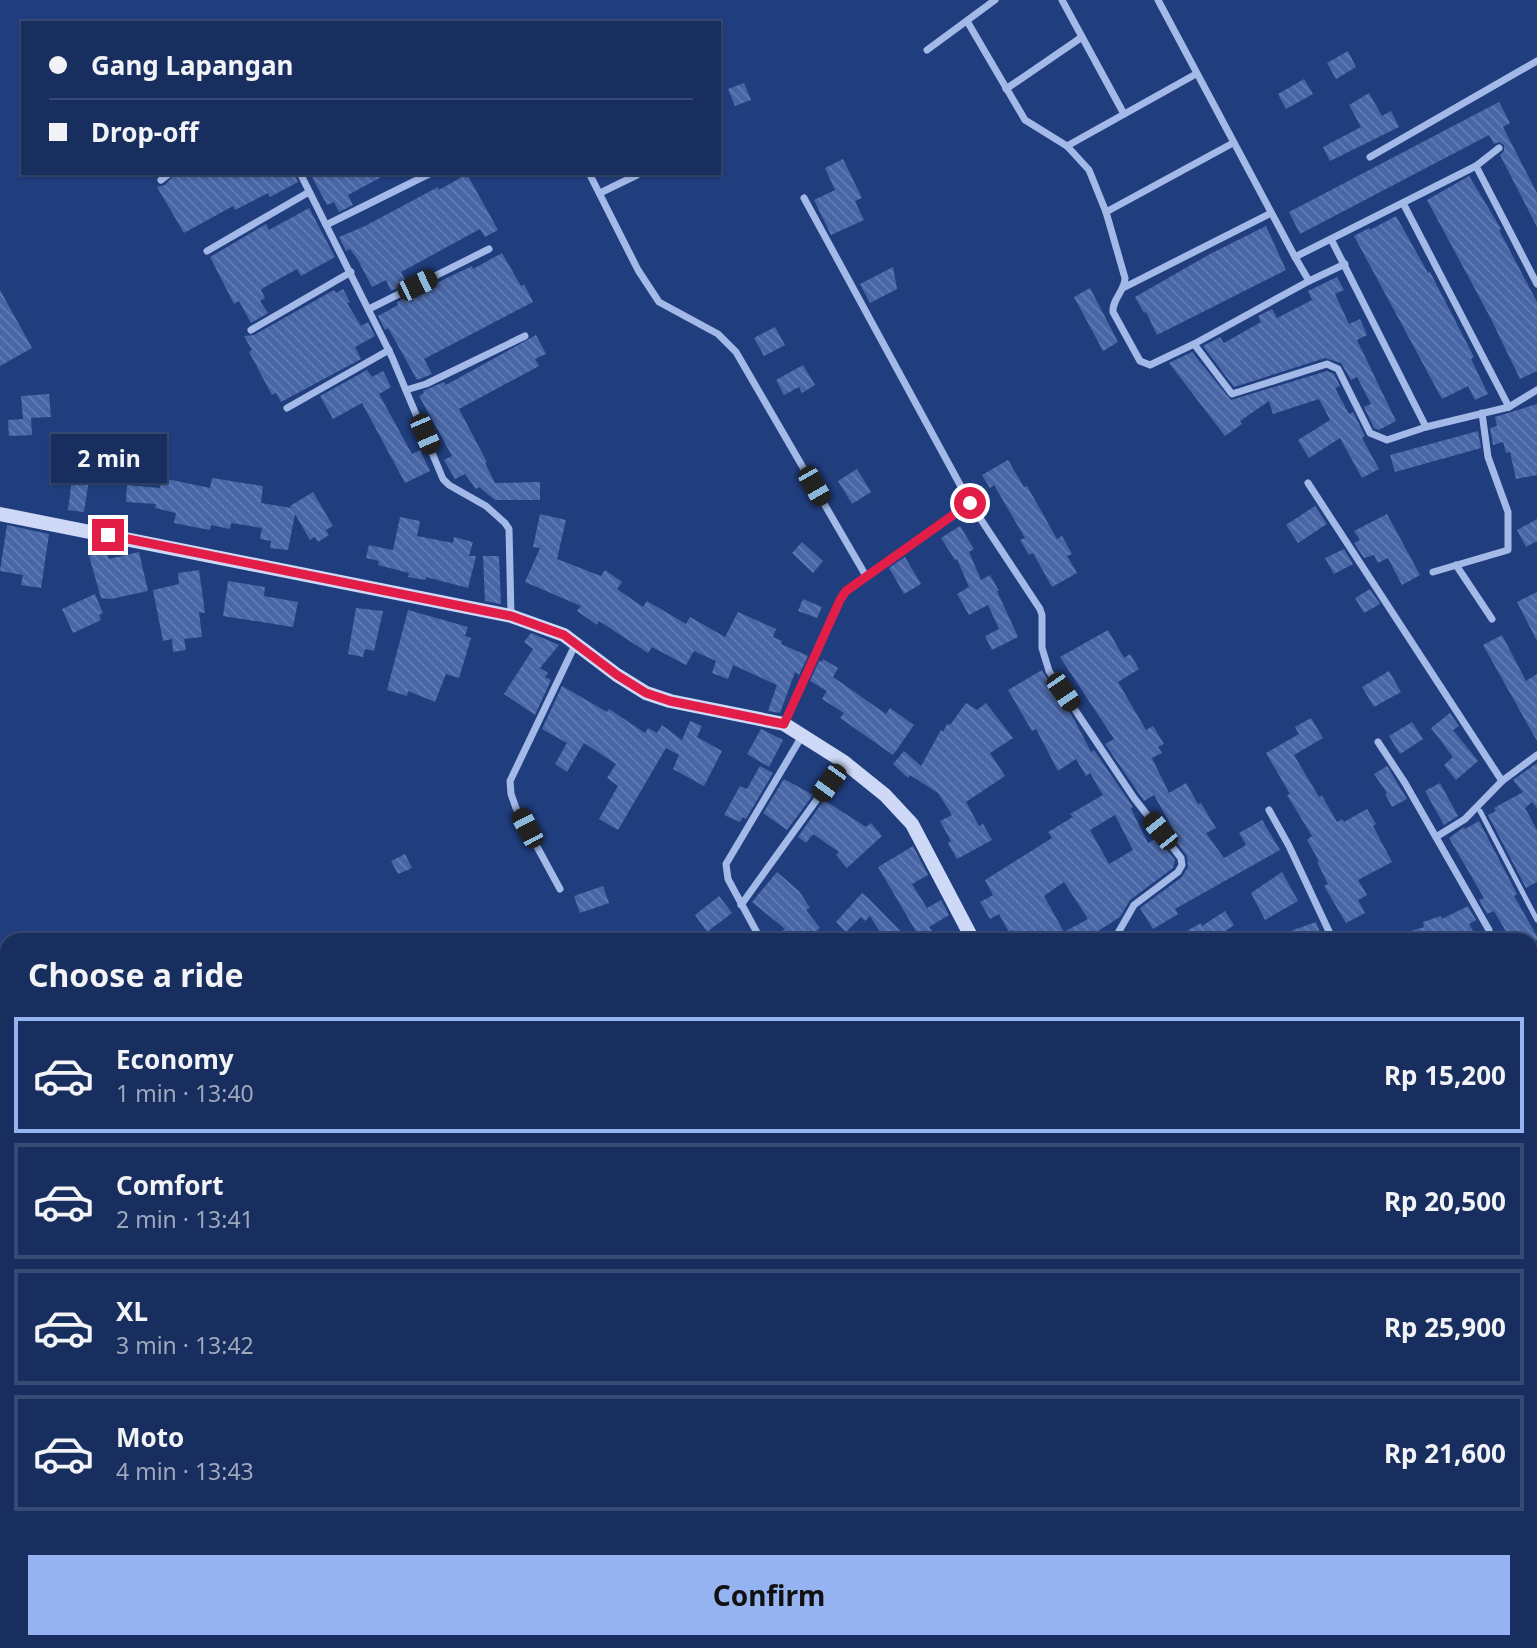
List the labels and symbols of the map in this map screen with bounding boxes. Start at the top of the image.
car [394,266,441,304]
car [408,411,443,457]
callout: 2 min [50,434,166,482]
car [795,463,834,509]
route start [954,487,986,519]
route end [92,519,124,551]
car [1043,669,1084,715]
car [809,760,850,806]
car [508,805,547,851]
car [1139,808,1182,854]

